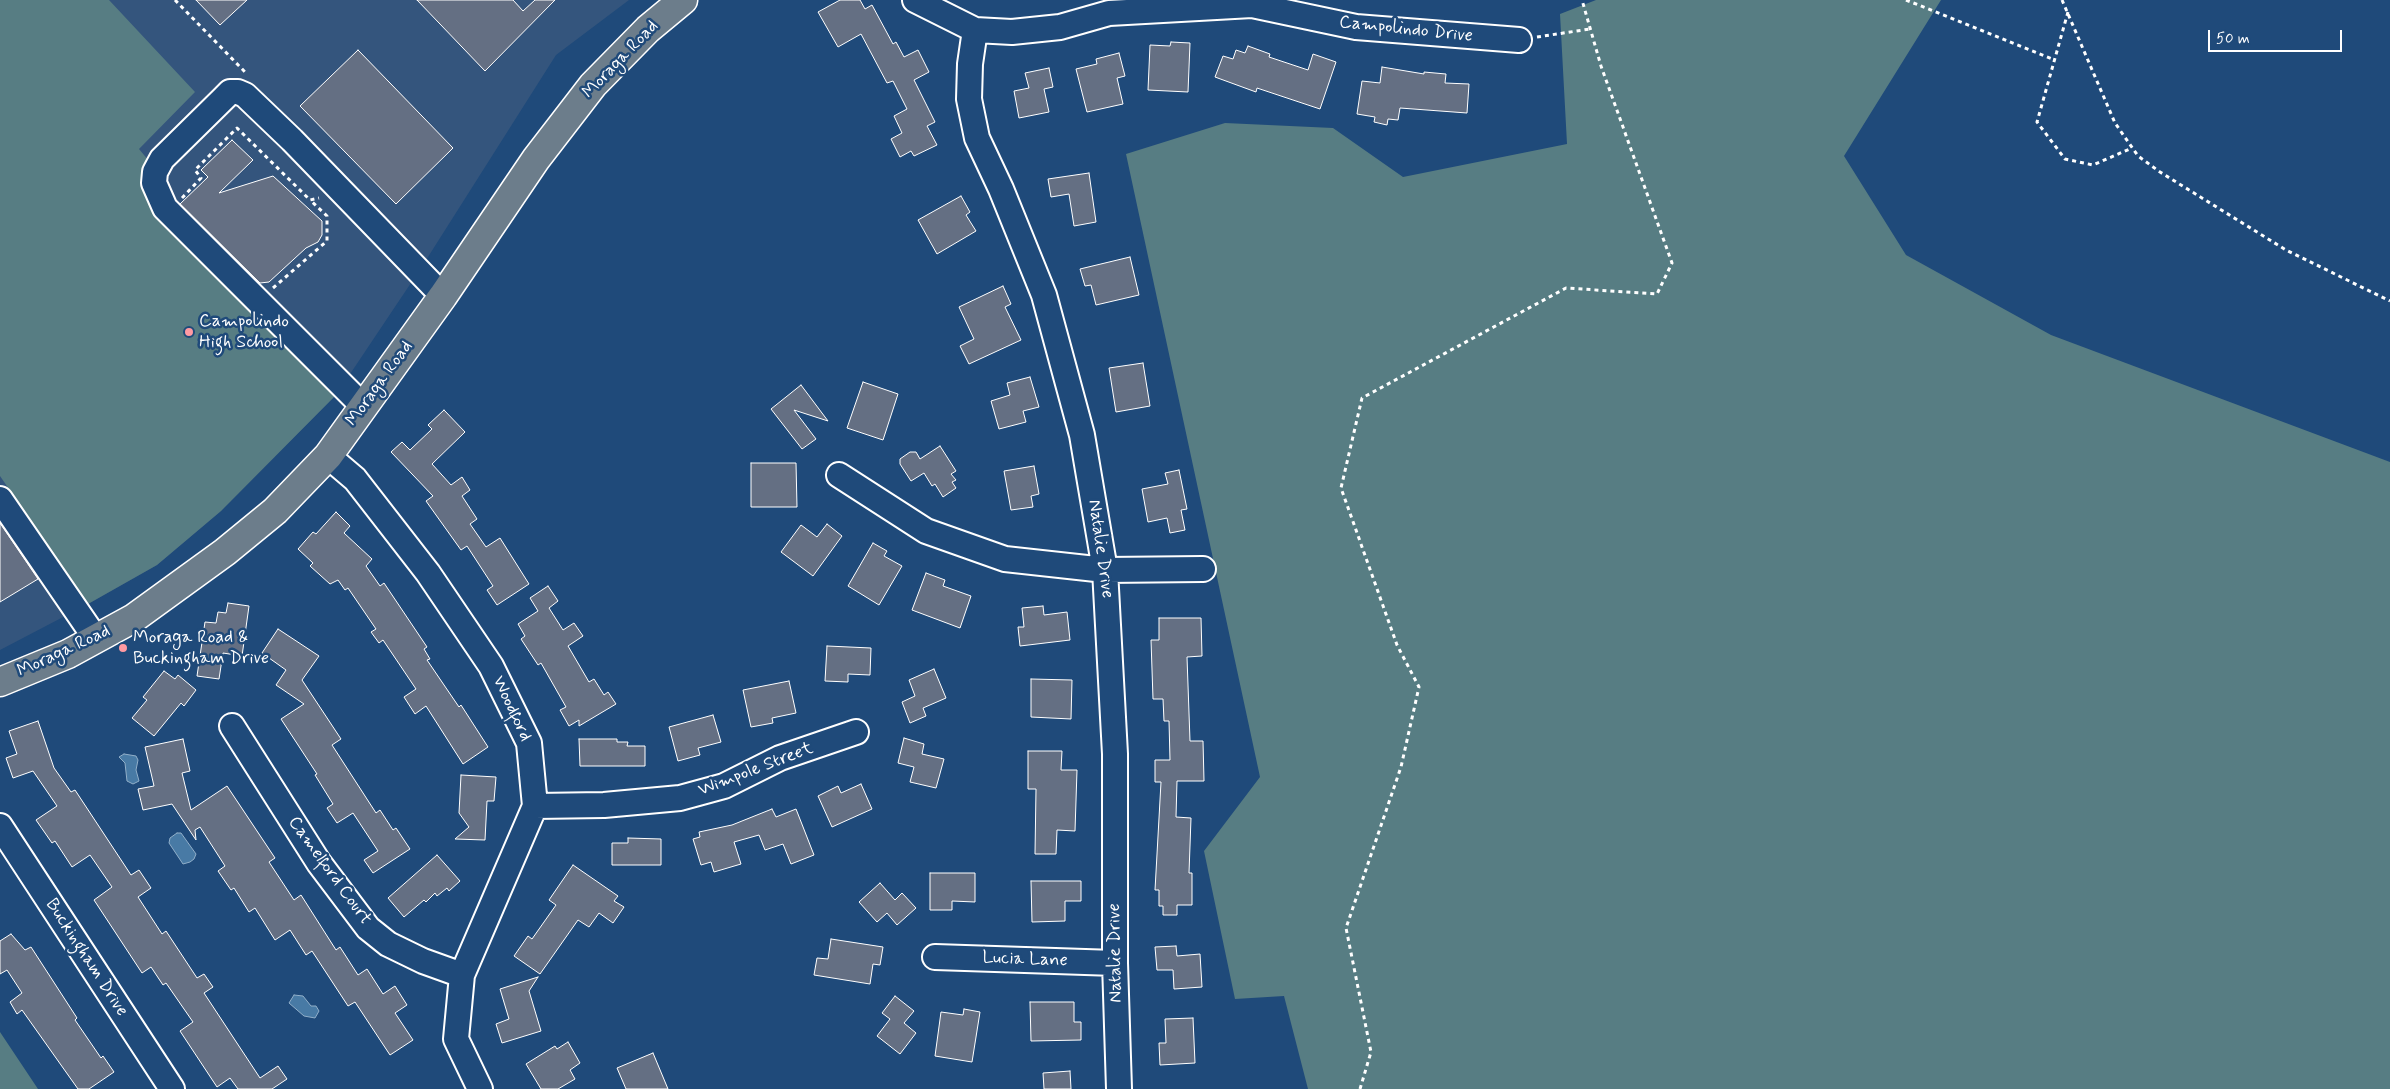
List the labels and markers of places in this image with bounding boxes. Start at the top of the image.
place label: Campolindo High School [199,311,289,354]
marker: Campolindo High School [183,326,195,338]
place label: Moraga Road & Buckingham Drive [133,627,269,670]
marker: Moraga Road & Buckingham Drive [117,642,129,654]

